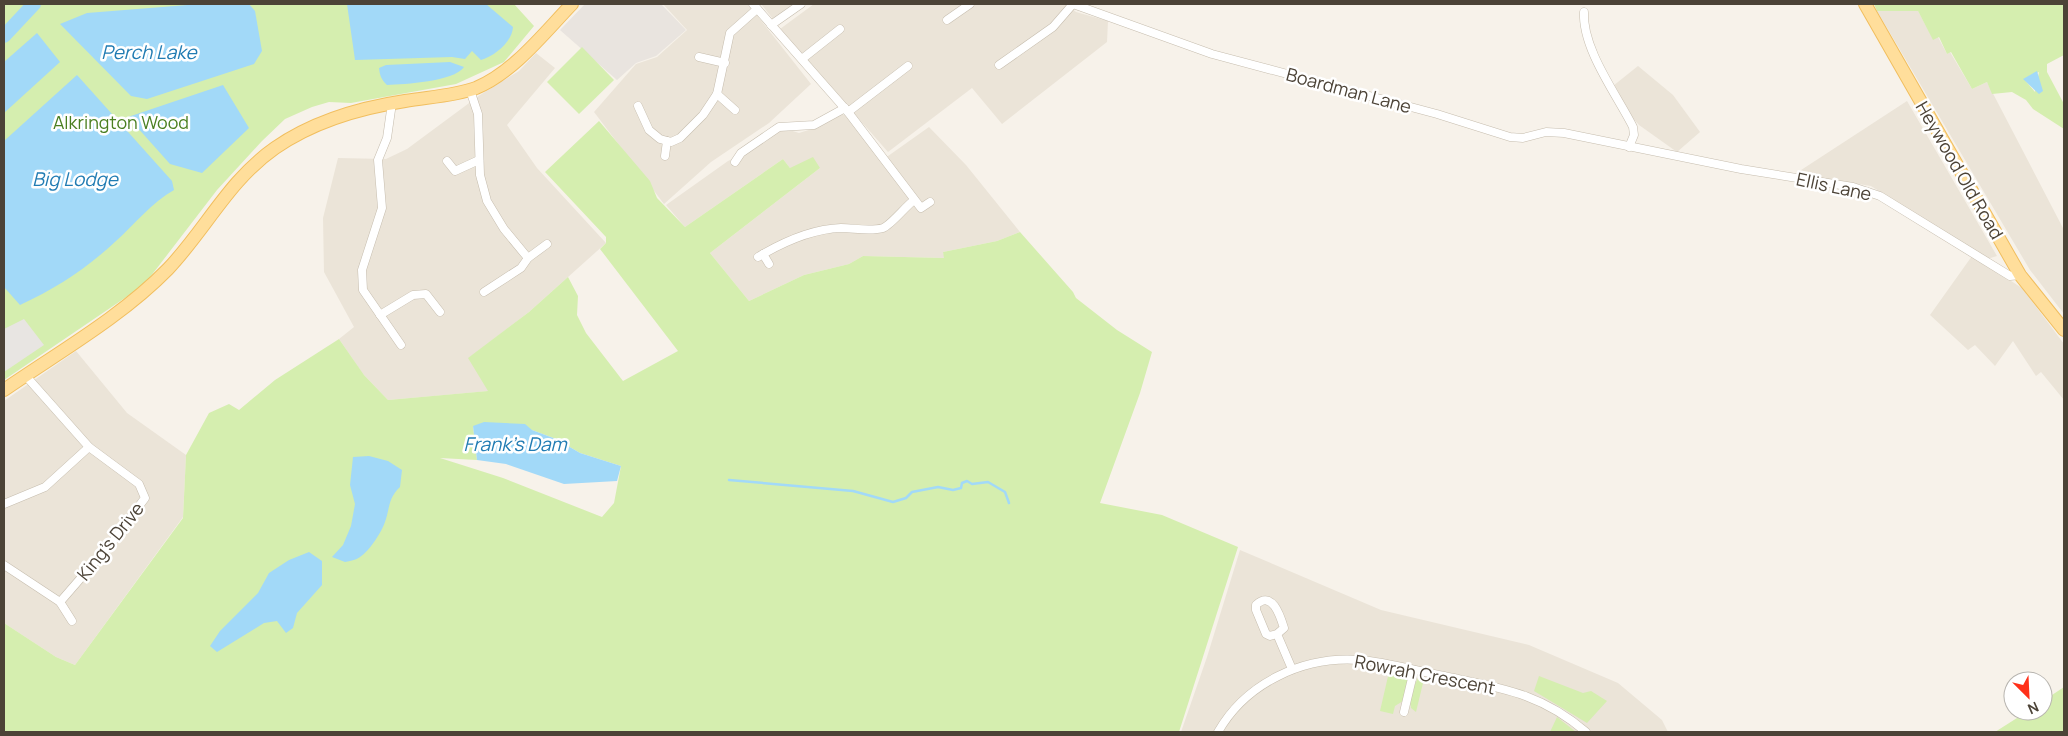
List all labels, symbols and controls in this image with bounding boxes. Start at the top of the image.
water label: Perch Lake [101,39,199,65]
street label: Boardman Lane [1284,62,1414,118]
street label: Heywood Old Road [1911,97,2009,243]
park label: Alkrington Wood [53,110,189,134]
water label: Big Lodge [32,166,120,192]
street label: Ellis Lane [1794,166,1874,206]
water label: Frank's Dam [463,431,568,457]
street label: King's Drive [71,497,149,585]
street label: Rowrah Crescent [1353,649,1497,699]
north arrow [2003,671,2053,721]
text: N [2025,698,2042,719]

